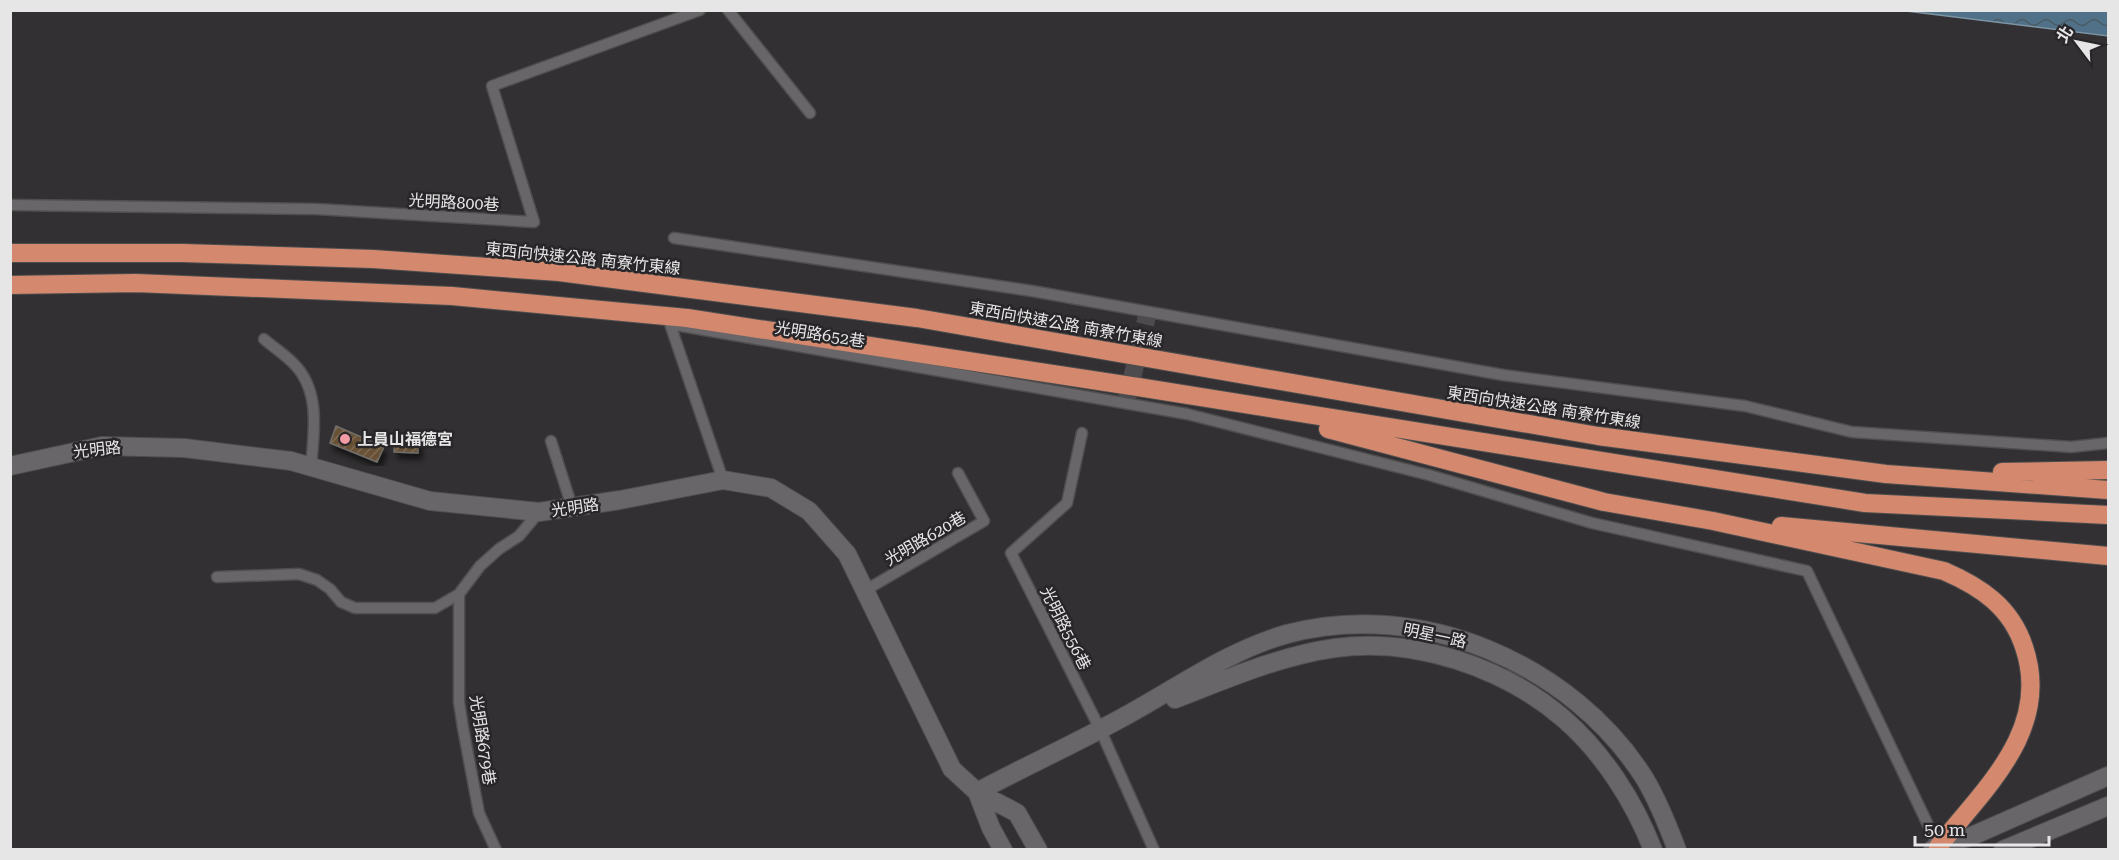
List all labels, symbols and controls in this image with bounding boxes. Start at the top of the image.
north arrow [2047,12,2107,72]
text: 北 [2052,22,2077,46]
street label: 光明路800巷 [408,191,500,214]
street label: 東西向快速公路 南寮竹東線 [484,239,681,278]
street label: 東西向快速公路 南寮竹東線 [968,298,1164,351]
street label: 光明路652巷 [774,318,866,351]
street label: 東西向快速公路 南寮竹東線 [1446,383,1642,432]
place label: 上員山福德宮 [357,430,453,449]
marker: 上員山福德宮 [338,432,352,446]
street label: 光明路 [72,438,122,461]
street label: 光明路 [550,495,600,520]
street label: 光明路620巷 [881,507,969,569]
street label: 光明路556巷 [1036,583,1095,673]
street label: 明星一路 [1402,620,1468,651]
street label: 光明路679巷 [466,694,499,786]
scale bar [1915,809,2048,847]
text: 50 m [1924,819,1965,840]

